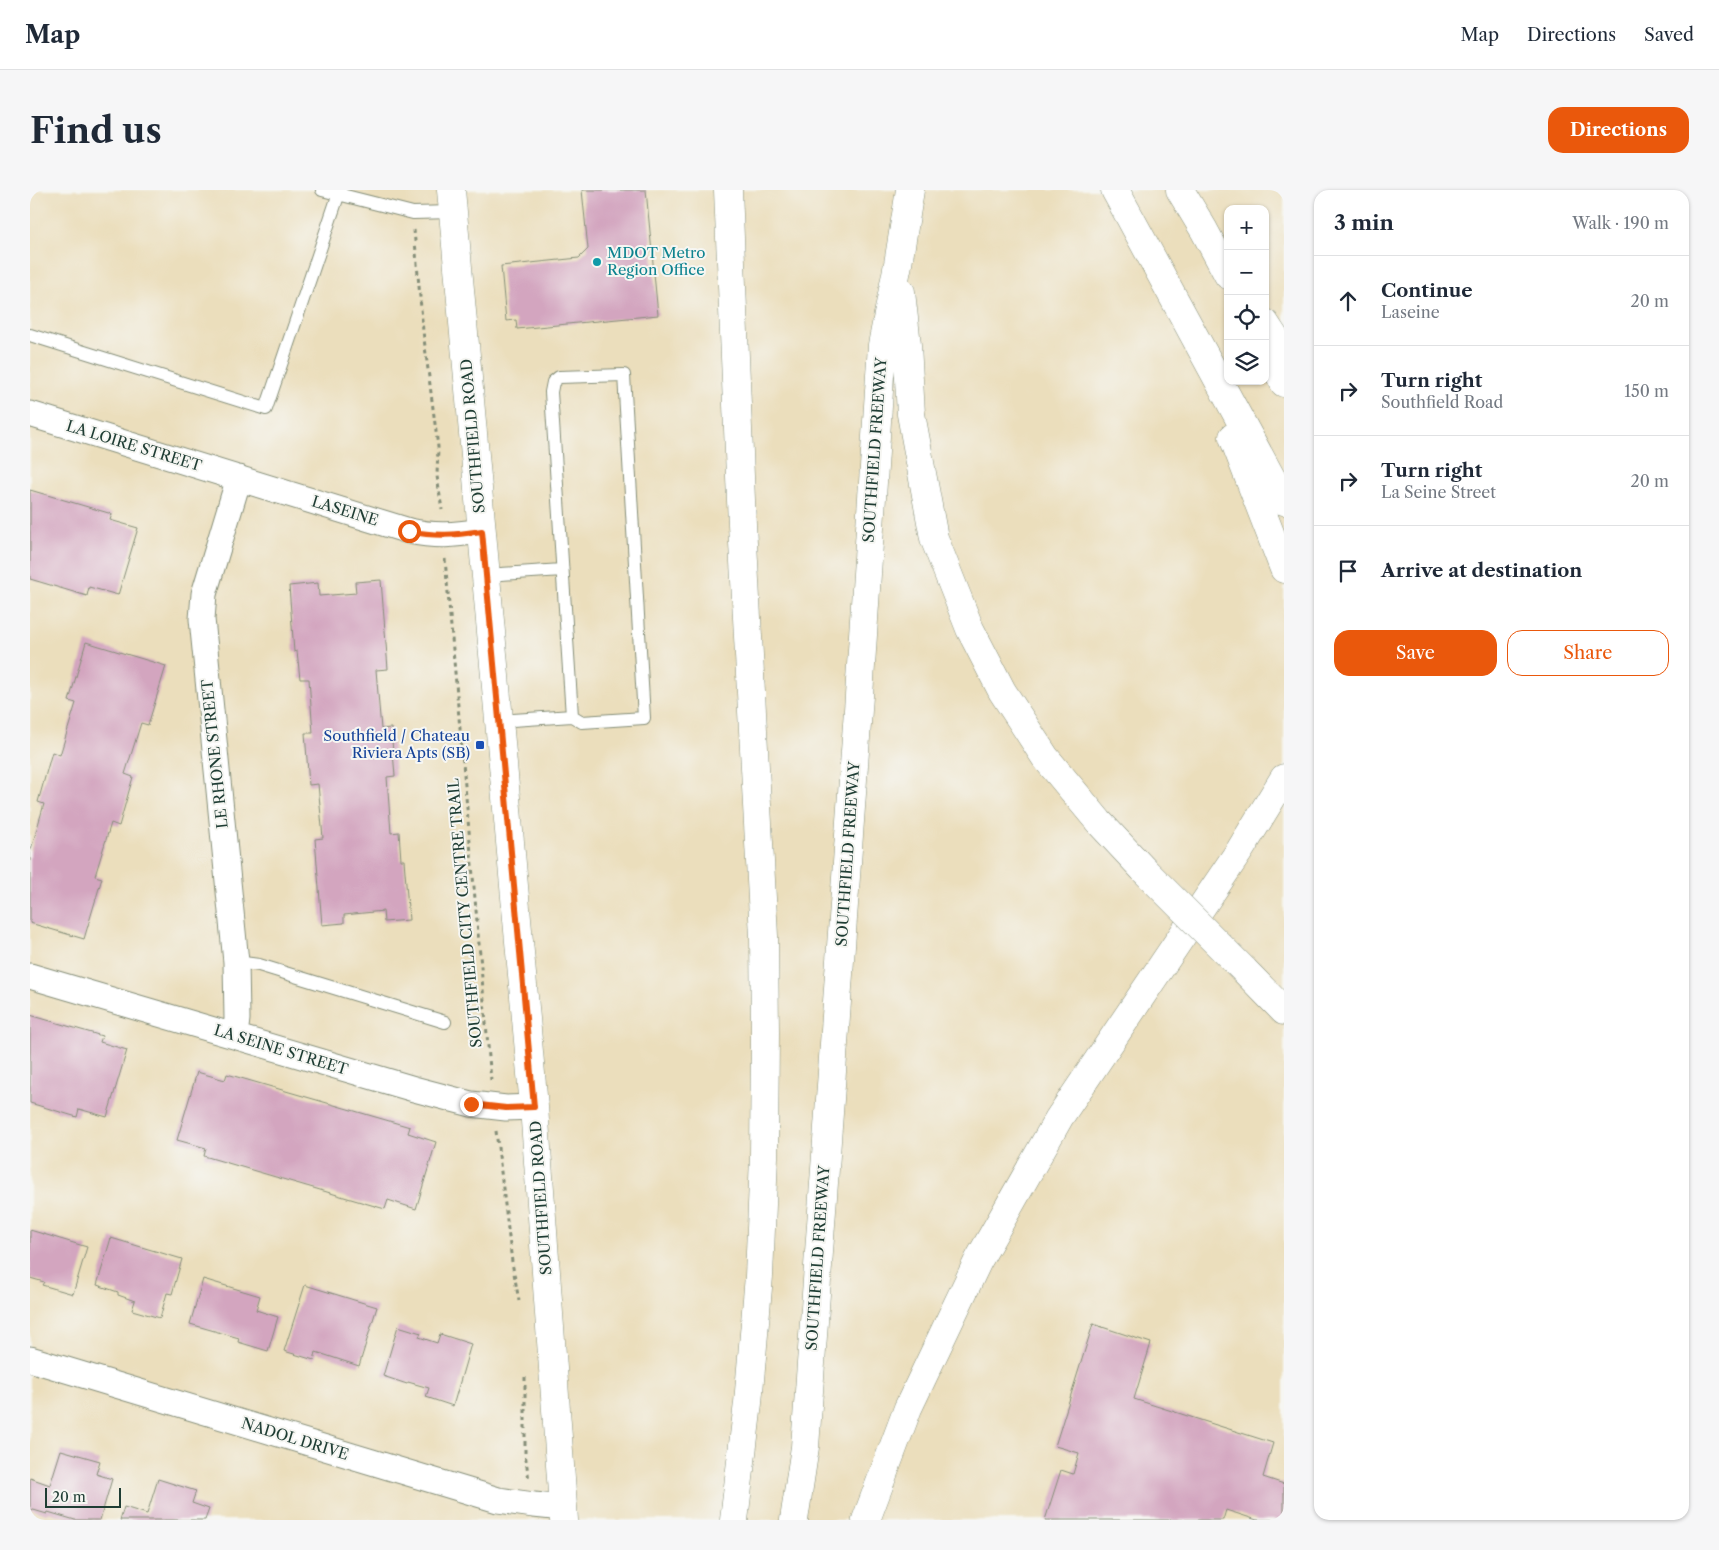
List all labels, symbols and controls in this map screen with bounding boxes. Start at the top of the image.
text: Map [25,20,80,49]
text: Map [1460,24,1499,46]
text: Directions [1527,24,1616,46]
text: Saved [1644,24,1694,46]
button: Directions [1548,107,1689,153]
text: Find us [30,109,162,152]
map controls [1224,205,1269,385]
button: + [1224,205,1269,250]
text: 3 min [1334,210,1394,235]
text: Walk · 190 m [1572,213,1669,233]
place label: MDOT Metro Region Office [607,243,705,279]
button: − [1224,250,1269,295]
marker: MDOT Metro Region Office [591,256,603,268]
text: Continue [1381,279,1473,302]
icon: ahead [1334,287,1362,315]
text: 20 m [1630,291,1669,311]
button: locate [1224,295,1269,340]
text: Laseine [1381,302,1440,322]
button: layers [1224,340,1269,385]
street label: SOUTHFIELD FREEWAY [859,356,890,543]
street label: SOUTHFIELD ROAD [456,358,489,514]
text: Turn right [1381,369,1482,392]
icon: right [1334,377,1362,405]
text: 150 m [1624,381,1669,401]
text: Southfield Road [1381,392,1503,412]
street label: LA LOIRE STREET [64,416,205,475]
text: Turn right [1381,459,1482,482]
icon: right [1334,467,1362,495]
text: 20 m [1630,471,1669,491]
text: La Seine Street [1381,482,1496,502]
street label: LASEINE [310,491,381,530]
route start [398,520,421,543]
icon: arrive [1334,557,1362,585]
text: Arrive at destination [1381,559,1582,582]
button: Save [1334,630,1497,676]
button: Share [1507,630,1669,676]
street label: LE RHONE STREET [197,678,232,830]
place label: Southfield / Chateau Riviera Apts (SB) [323,726,470,762]
marker: Southfield / Chateau Riviera Apts (SB) [474,739,486,751]
street label: SOUTHFIELD FREEWAY [832,760,863,947]
street label: SOUTHFIELD CITY CENTRE TRAIL [443,777,486,1049]
street label: LA SEINE STREET [212,1020,351,1079]
route end [460,1093,483,1116]
street label: SOUTHFIELD ROAD [526,1120,555,1276]
street label: SOUTHFIELD FREEWAY [802,1164,833,1351]
street label: NADOL DRIVE [239,1413,351,1464]
scale bar [45,1485,121,1508]
text: 20 m [52,1488,86,1506]

